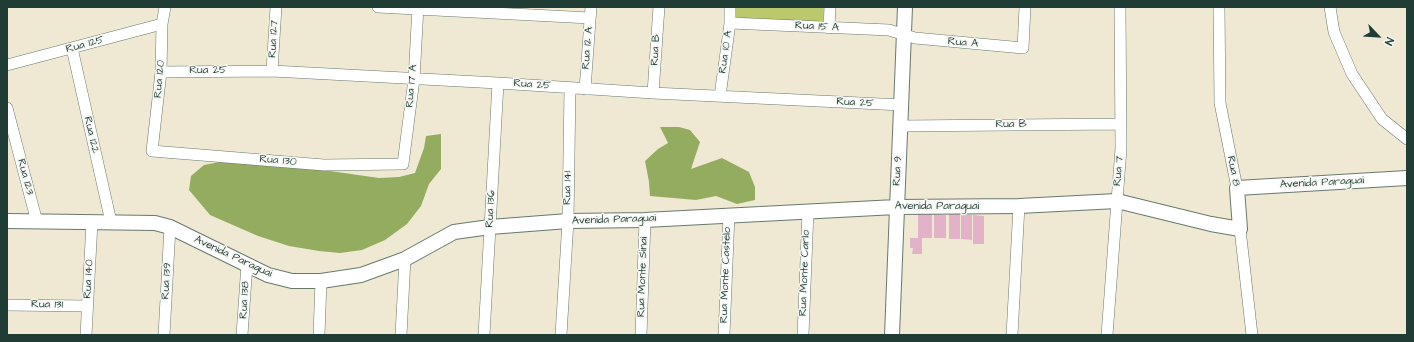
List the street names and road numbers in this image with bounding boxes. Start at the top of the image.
street label: Rua 15 A [795,19,839,35]
street label: Rua 127 [266,20,282,58]
street label: Rua 12 A [580,26,596,70]
street label: Rua 10 A [716,30,736,74]
street label: Rua 125 [64,34,106,56]
street label: Rua B [649,34,663,66]
street label: Rua A [947,35,979,51]
street label: Rua 120 [152,59,168,99]
street label: Rua 25 [189,64,227,78]
street label: Rua 17 A [404,64,420,108]
street label: Rua 25 [513,77,551,93]
street label: Rua 25 [836,95,874,111]
street label: Rua 122 [80,115,102,155]
street label: Rua B [995,118,1027,132]
street label: Rua 130 [259,153,297,169]
street label: Rua 7 [1111,155,1127,187]
street label: Rua 8 [1224,155,1242,187]
street label: Rua 9 [891,156,905,186]
street label: Rua 123 [14,158,36,196]
street label: Rua 141 [561,171,575,205]
street label: Avenida Paraguai [1280,174,1364,192]
street label: Rua 136 [483,190,499,228]
street label: Avenida Paraguai [895,200,979,214]
street label: Avenida Paraguai [572,212,656,228]
street label: Rua Monte Castelo [718,227,734,323]
street label: Rua Monte Carlo [797,230,813,316]
street label: Avenida Paraguai [192,233,274,281]
street label: Rua Monte Sinai [635,237,651,317]
street label: Rua 140 [81,259,97,299]
street label: Rua 139 [159,262,175,300]
street label: Rua 138 [237,281,253,319]
street label: Rua 131 [31,298,63,312]

